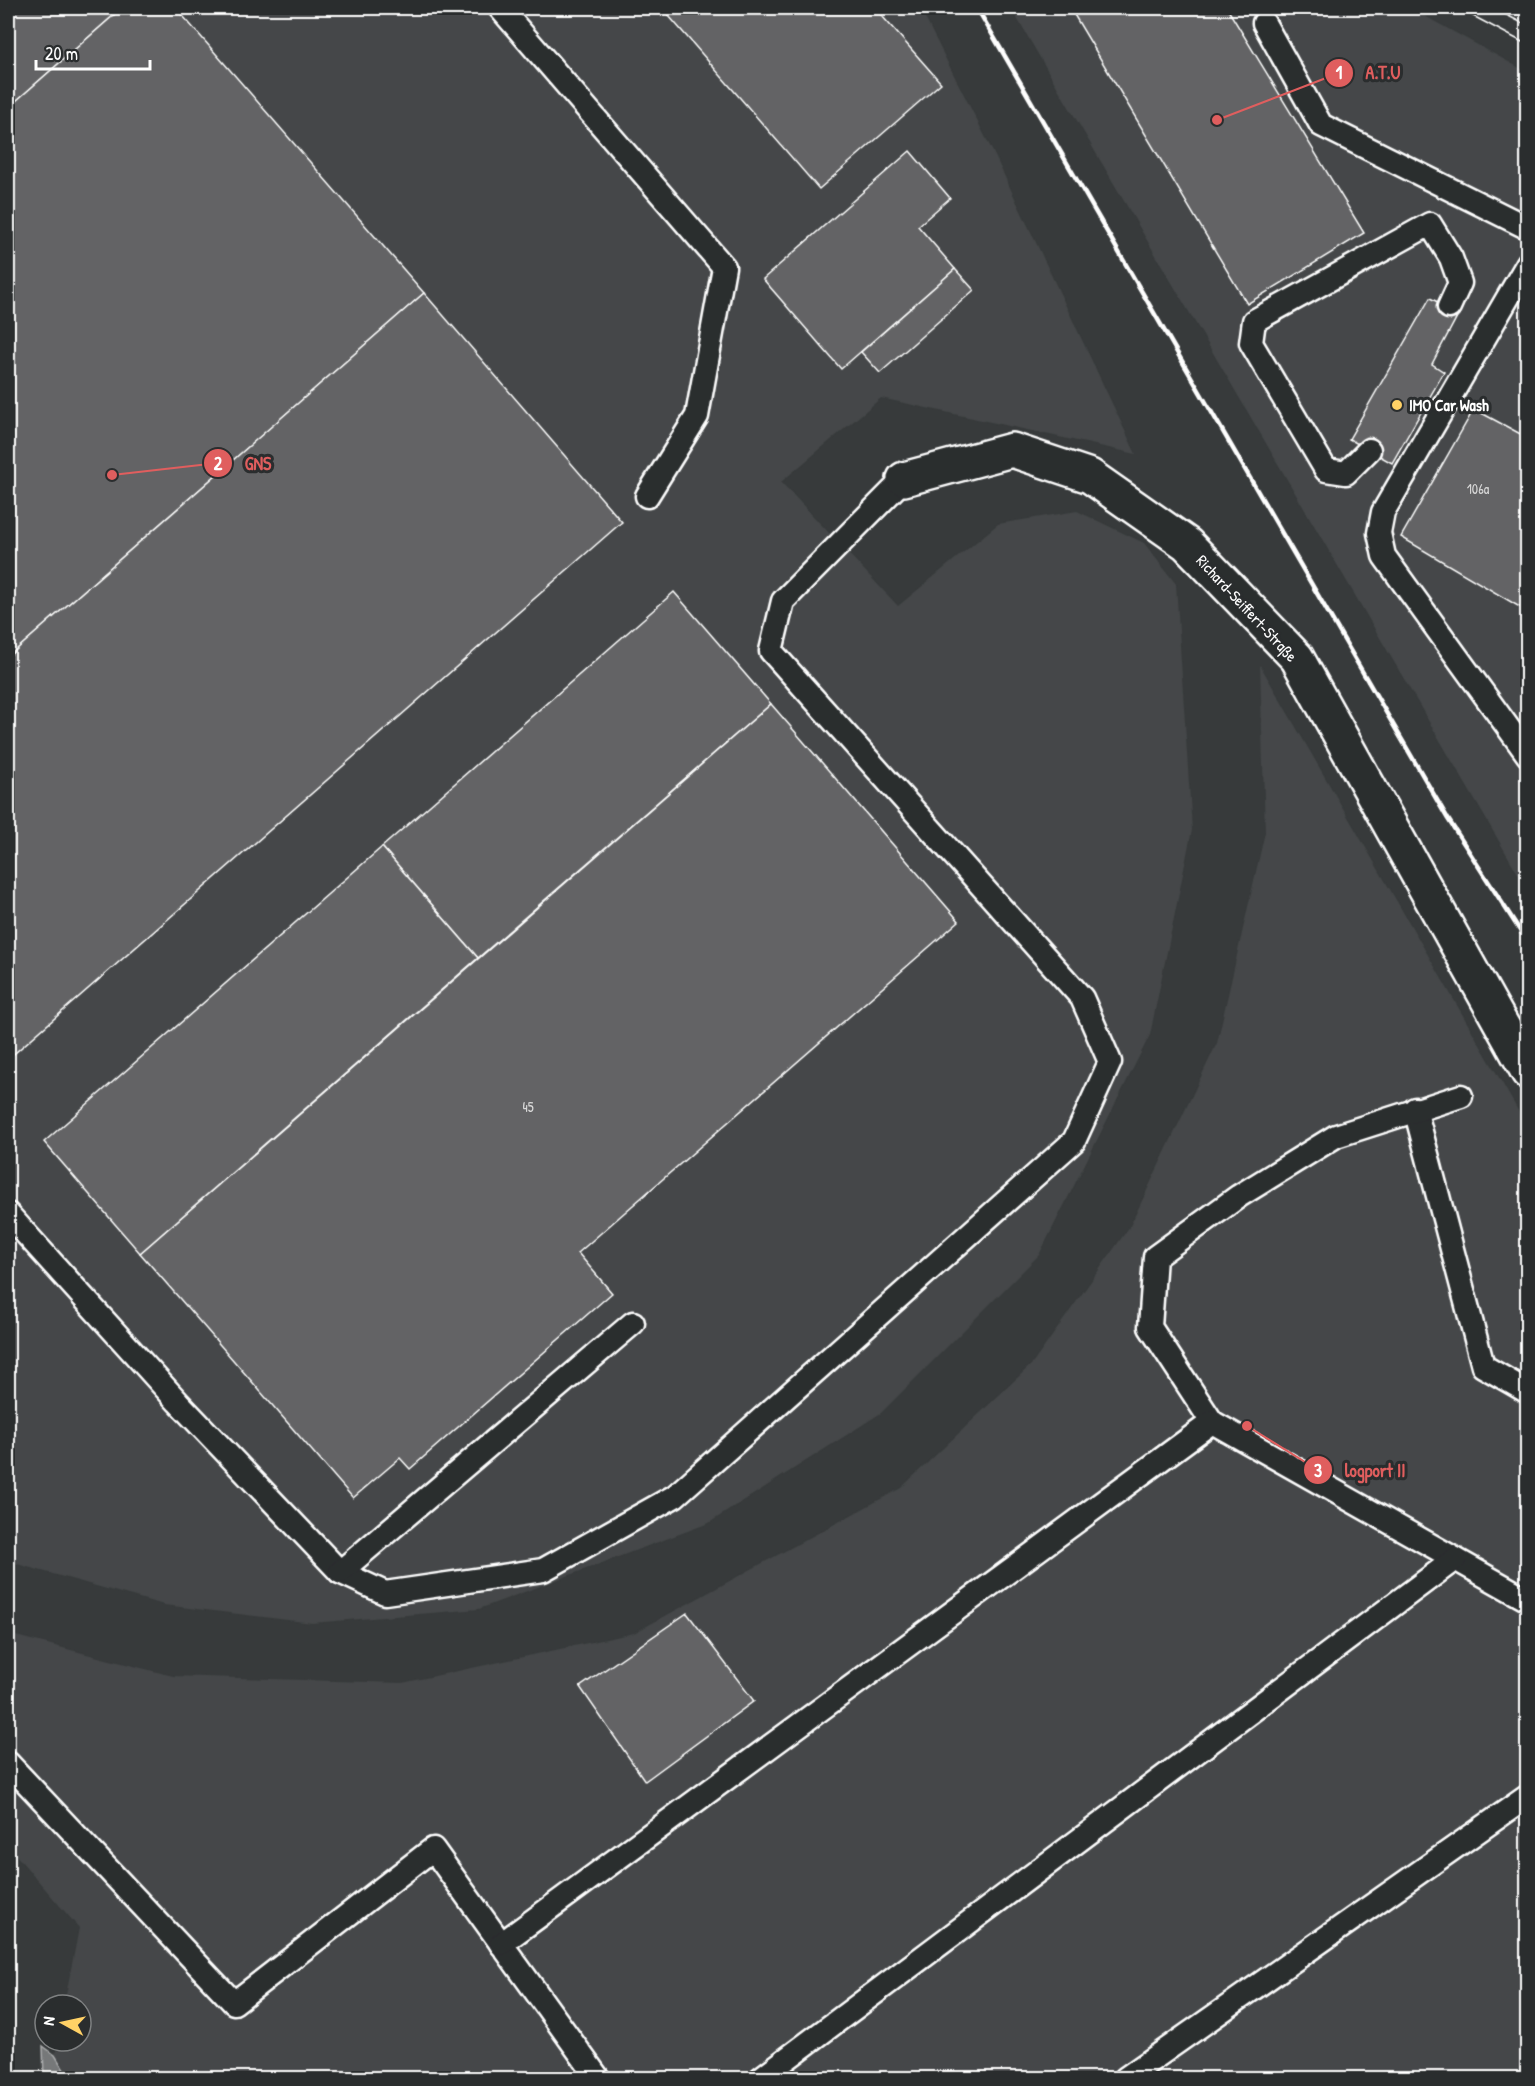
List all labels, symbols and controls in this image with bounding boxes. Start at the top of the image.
scale bar [36,33,150,71]
text: 20 m [45,41,78,66]
callout: A.T.U [1324,55,1413,91]
text: 1 [1336,60,1343,85]
text: A.T.U [1366,60,1401,85]
place label: IMO Car Wash [1409,394,1489,416]
marker: IMO Car Wash [1390,398,1404,412]
callout: GNS [203,445,283,481]
text: 2 [214,451,223,476]
text: GNS [245,451,272,476]
house number: 106a [1467,479,1490,498]
street label: Richard-Seiffert-Straße [1191,550,1303,667]
house number: 45 [522,1097,534,1116]
callout: logport II [1303,1452,1417,1488]
text: 3 [1314,1458,1322,1483]
text: logport II [1345,1458,1405,1484]
north arrow [33,1993,93,2053]
text: N [37,2015,60,2027]

